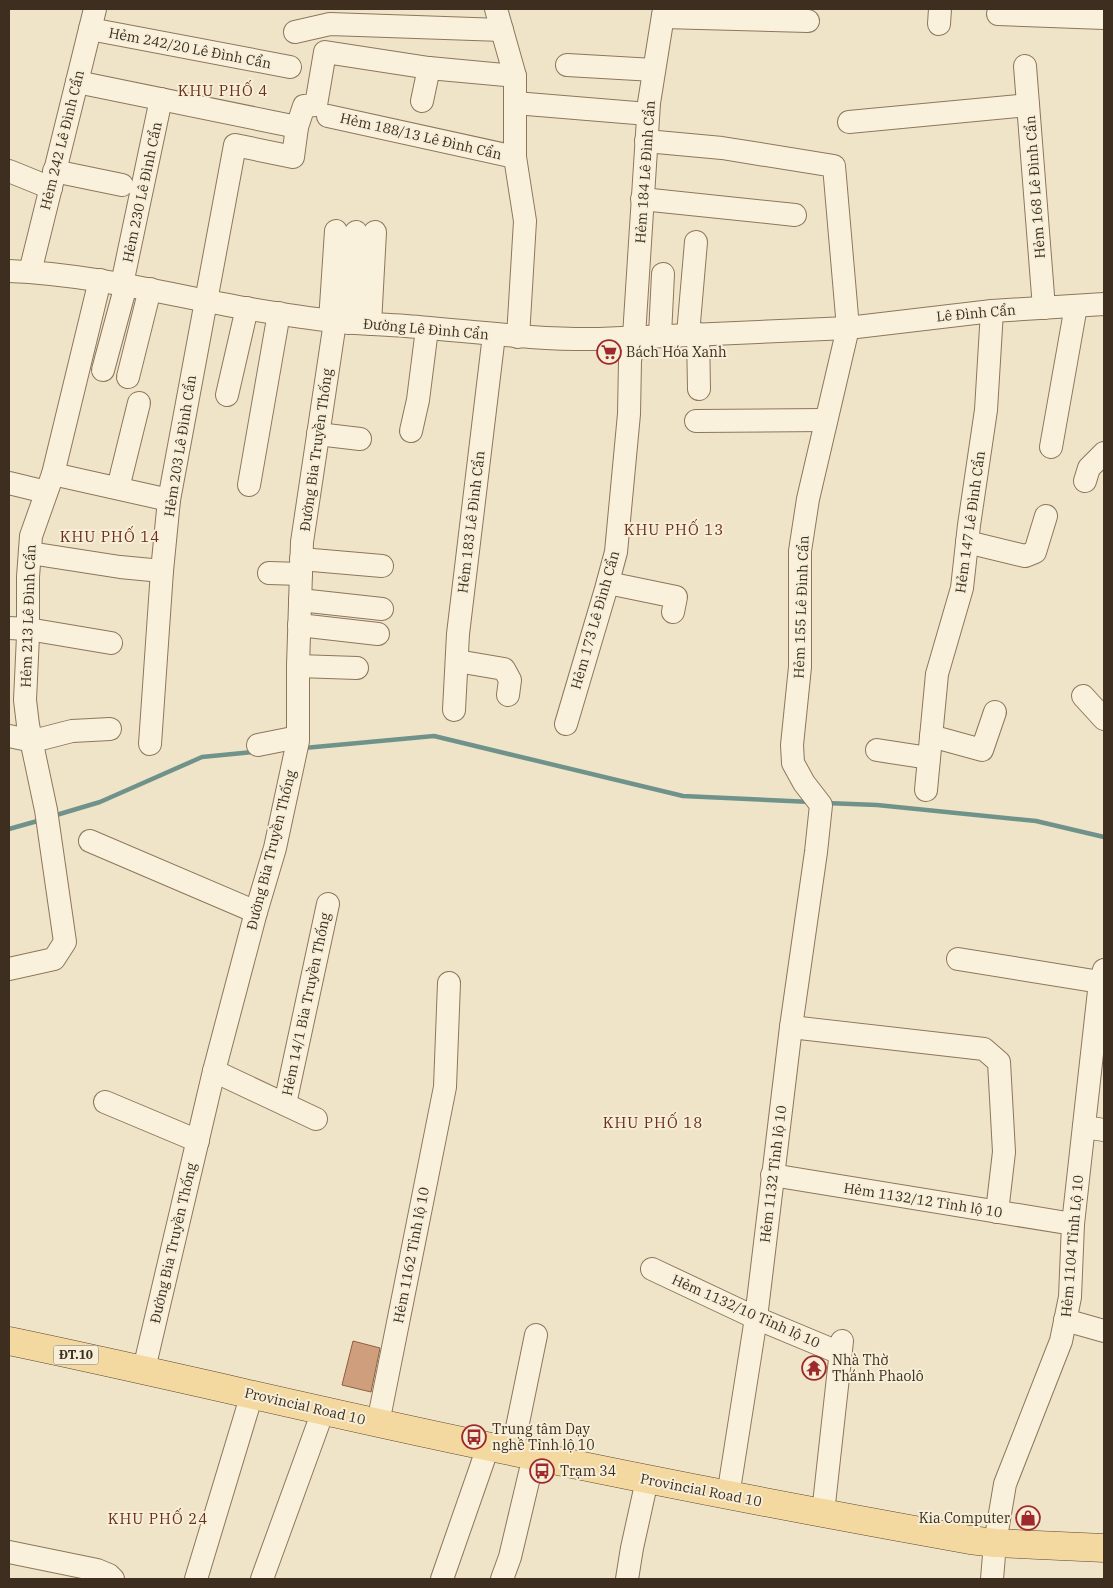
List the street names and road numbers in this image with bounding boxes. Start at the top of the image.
street label: Hẻm 242/20 Lê Đình Cẩn [107,23,273,73]
street label: Hẻm 242 Lê Đình Cẩn [36,68,88,212]
street label: Hẻm 184 Lê Đình Cẩn [631,100,659,244]
street label: Hẻm 188/13 Lê Đình Cẩn [338,109,504,163]
street label: Hẻm 168 Lê Đình Cẩn [1021,115,1049,259]
street label: Hẻm 230 Lê Đình Cẩn [118,120,166,264]
street label: Lê Đình Cẩn [935,301,1017,325]
street label: Đường Lê Đình Cẩn [362,315,490,343]
street label: Đường Bia Truyền Thống [296,367,336,533]
street label: Hẻm 203 Lê Đình Cẩn [160,374,200,518]
street label: Hẻm 183 Lê Đình Cẩn [453,450,489,594]
street label: Hẻm 147 Lê Đình Cẩn [951,450,989,594]
street label: Hẻm 155 Lê Đình Cẩn [790,535,812,679]
street label: Hẻm 213 Lê Đình Cẩn [17,544,39,688]
street label: Hẻm 173 Lê Đình Cẩn [567,549,623,691]
street label: Đường Bia Truyền Thống [242,768,300,932]
street label: Hẻm 14/1 Bia Truyền Thống [278,910,334,1097]
street label: Hẻm 1132 Tỉnh lộ 10 [756,1104,790,1244]
street label: Đường Bia Truyền Thống [146,1161,200,1325]
street label: Hẻm 1104 Tỉnh Lộ 10 [1057,1174,1087,1318]
street label: Hẻm 1132/12 Tỉnh lộ 10 [842,1179,1004,1221]
street label: Hẻm 1162 Tỉnh lộ 10 [389,1185,433,1325]
street label: Hẻm 1132/10 Tỉnh lộ 10 [669,1270,823,1352]
road number: ĐT.10 [54,1346,98,1364]
street label: Provincial Road 10 [243,1383,367,1429]
street label: Provincial Road 10 [639,1469,763,1511]

